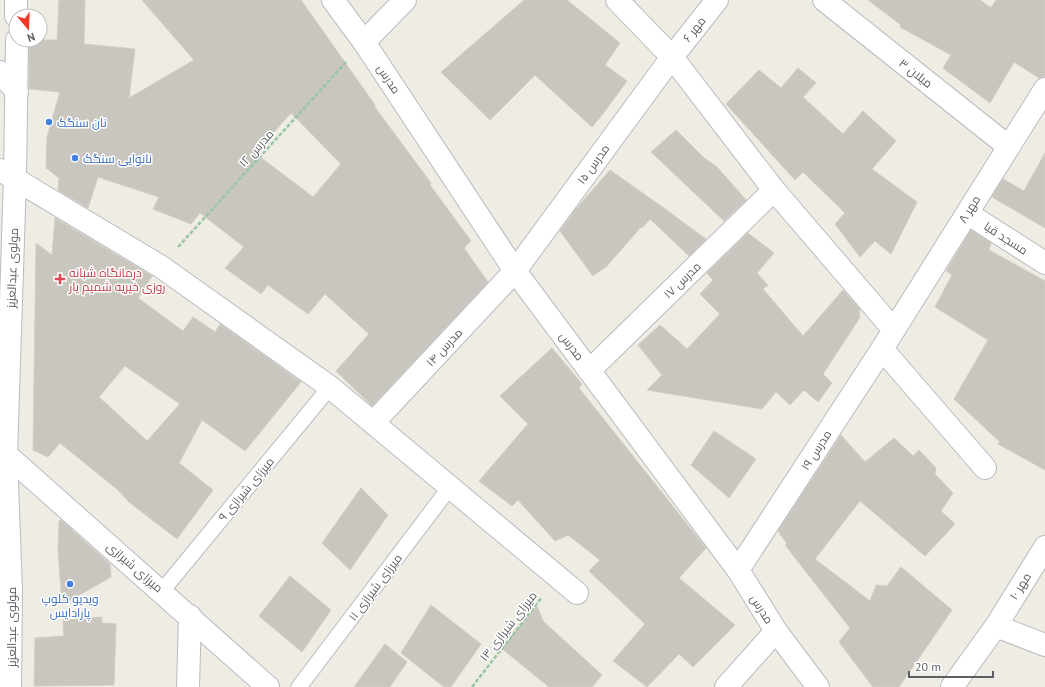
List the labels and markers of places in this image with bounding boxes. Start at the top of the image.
place label: نان سنگک [57,115,107,130]
marker: نان سنگک [44,117,54,127]
place label: نانوایی سنگک [83,151,152,166]
marker: نانوایی سنگک [70,153,80,163]
place label: درمانگاه شبانه روزی خیریه شمیم یار [68,265,166,295]
marker: درمانگاه شبانه روزی خیریه شمیم یار [54,273,66,285]
marker: ویدیو کلوپ پارادایس [65,579,75,589]
place label: ویدیو کلوپ پارادایس [41,591,99,622]

